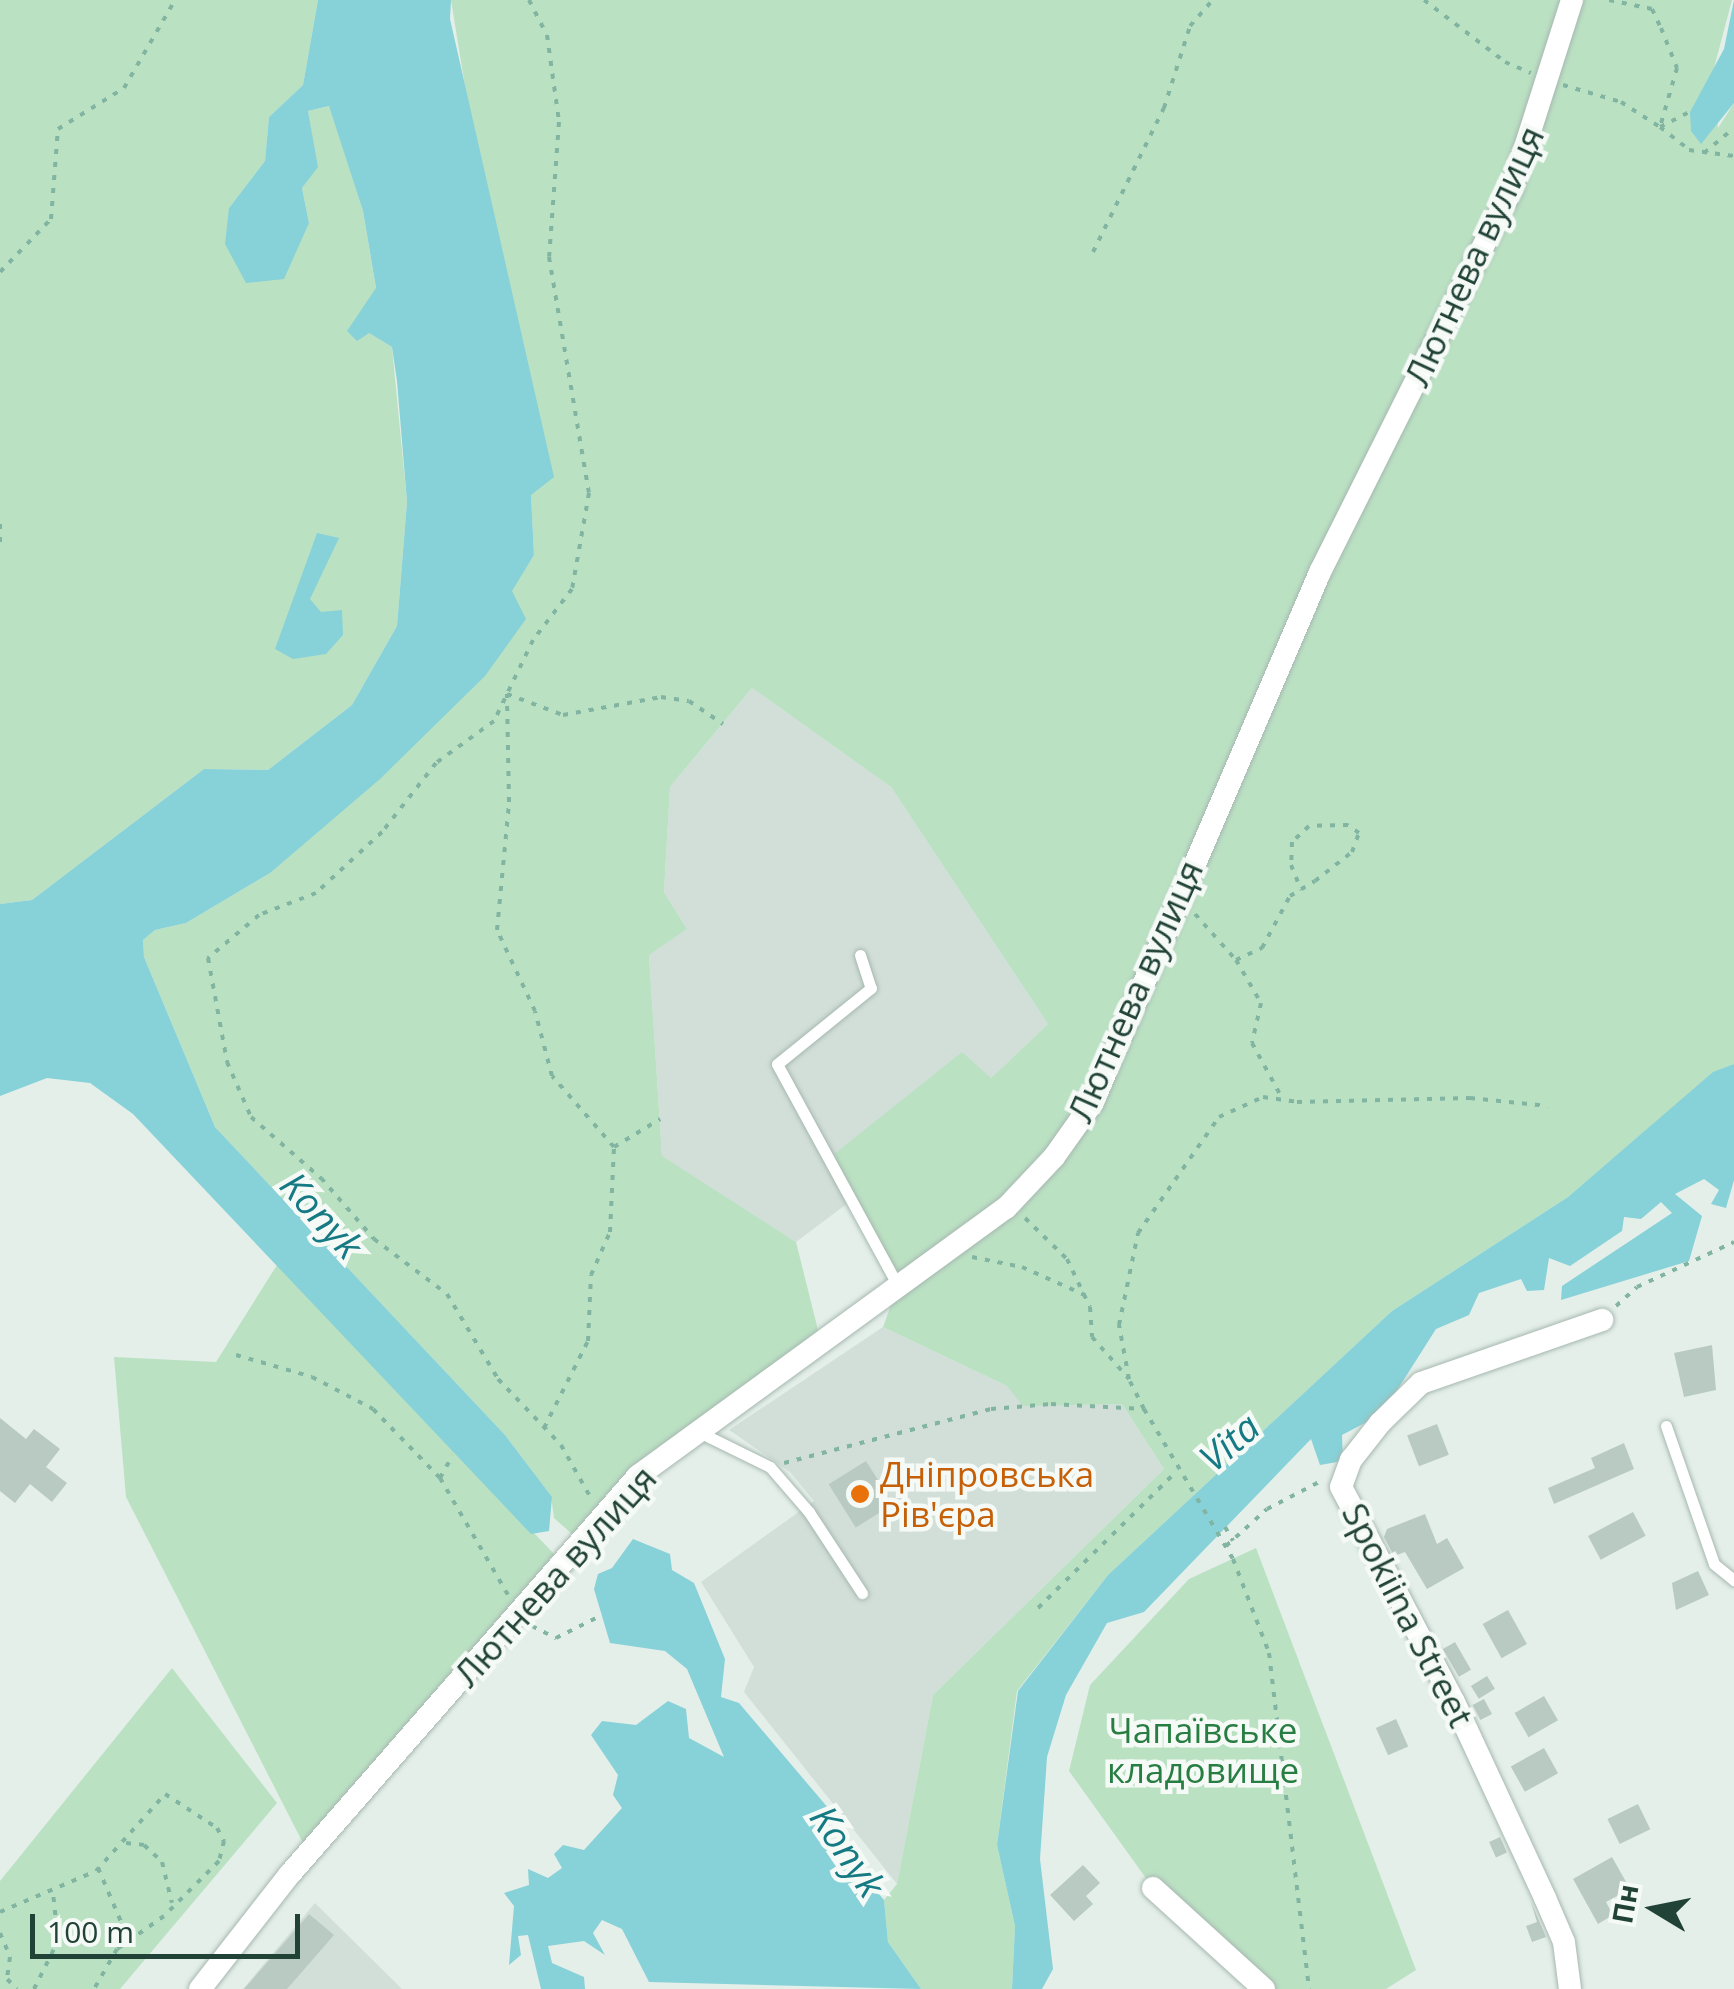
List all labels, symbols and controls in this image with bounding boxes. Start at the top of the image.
street label: Лютнева вулиця [1395,119,1553,393]
street label: Лютнева вулиця [1059,854,1211,1128]
water label: Konyk [271,1162,373,1268]
water label: Vita [1190,1404,1268,1480]
place label: Дніпровська Рів'єра [880,1453,1094,1535]
street label: Лютнева вулиця [445,1457,665,1695]
marker: Дніпровська Рів'єра [849,1483,871,1505]
street label: Spokiina Street [1334,1496,1482,1734]
park label: Чапаївське кладовище [1107,1709,1299,1791]
water label: Konyk [801,1797,895,1905]
north arrow [1604,1859,1704,1959]
text: Пн [1602,1881,1647,1926]
scale bar [35,1894,305,1956]
text: 100 m [47,1911,134,1952]

